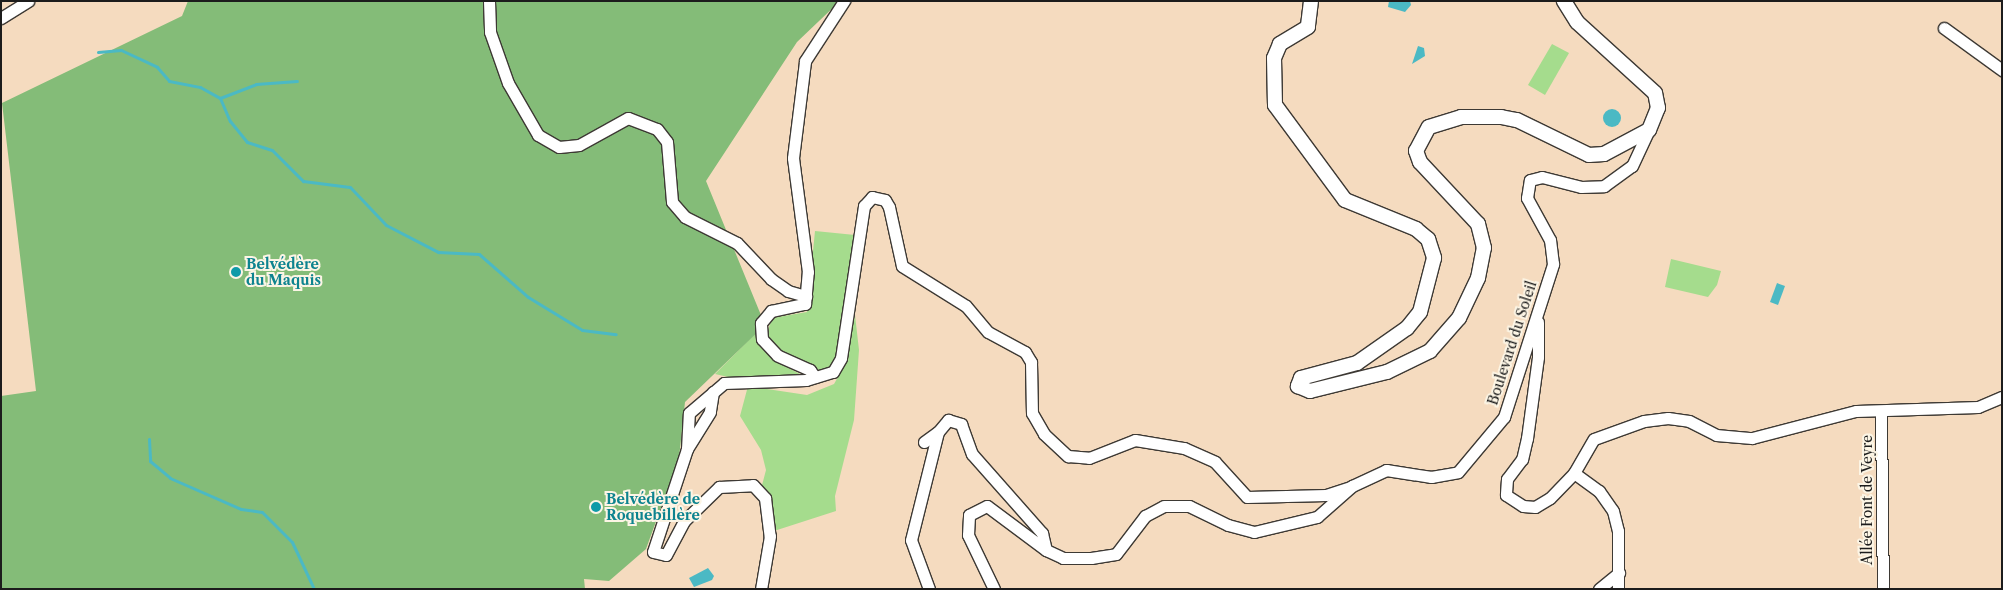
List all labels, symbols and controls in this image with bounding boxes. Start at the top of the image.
place label: Belvédère du Maquis [246,256,321,288]
marker: Belvédère du Maquis [230,266,242,278]
street label: Boulevard du Soleil [1484,279,1540,407]
street label: Allée Font de Veyre [1859,435,1875,565]
place label: Belvédère de Roquebillère [606,491,700,524]
marker: Belvédère de Roquebillère [590,501,602,513]

